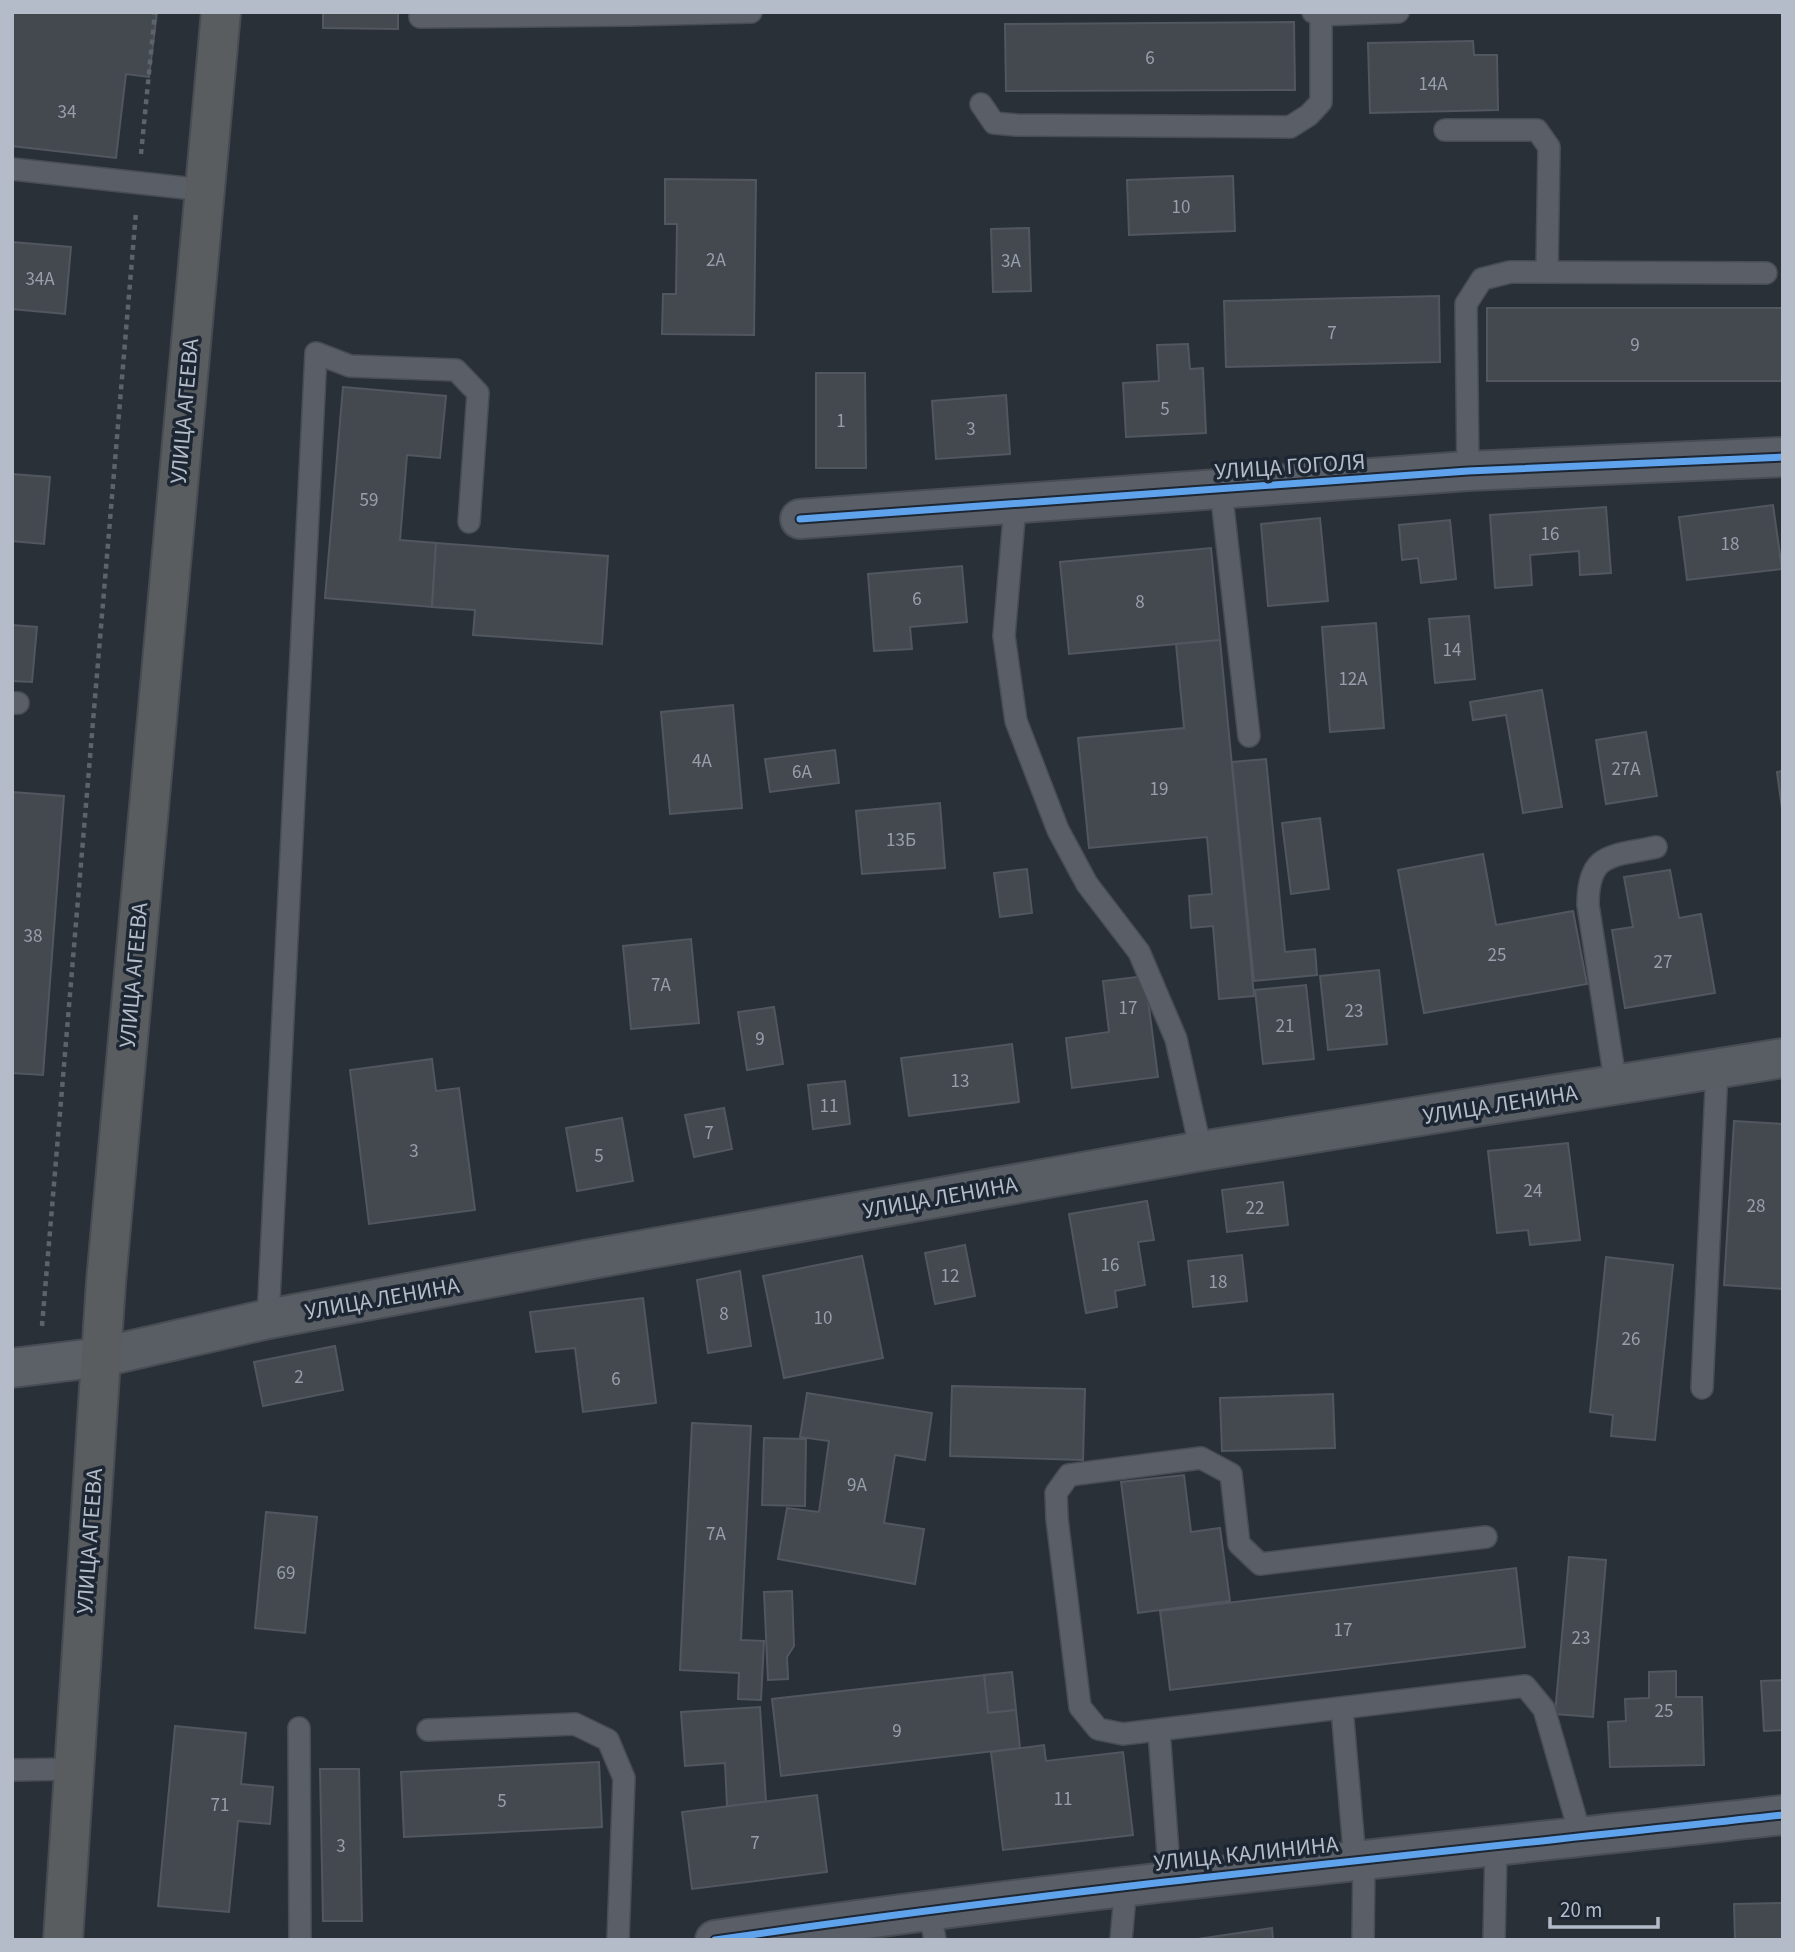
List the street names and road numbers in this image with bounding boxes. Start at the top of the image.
street label: УЛИЦА АГЕЕВА [162,336,207,485]
street label: УЛИЦА ГОГОЛЯ [1213,445,1367,488]
street label: УЛИЦА АГЕЕВА [111,900,156,1049]
street label: УЛИЦА ЛЕНИНА [1420,1076,1580,1133]
street label: УЛИЦА ЛЕНИНА [860,1168,1020,1227]
street label: УЛИЦА ЛЕНИНА [302,1269,462,1328]
street label: УЛИЦА АГЕЕВА [68,1467,111,1615]
street label: УЛИЦА КАЛИНИНА [1152,1827,1340,1880]

